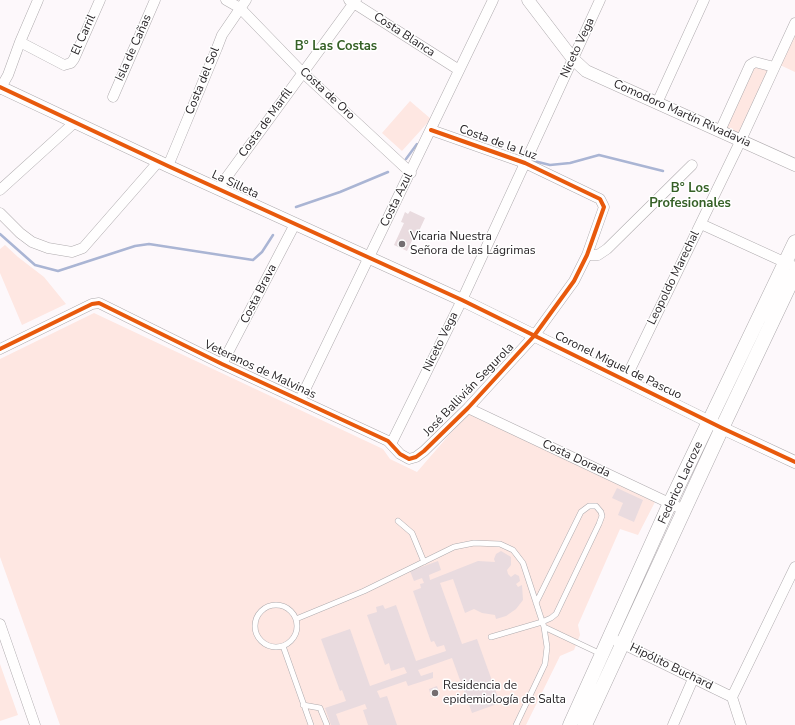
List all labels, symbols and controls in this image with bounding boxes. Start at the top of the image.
street label: Costa Blanca [371,10,437,60]
street label: Isla de Cañas [113,12,155,84]
street label: El Carril [69,13,99,57]
street label: Niceto Vega [558,16,598,80]
district label: B° Las Costas [295,39,377,55]
street label: Costa del Sol [183,45,223,117]
street label: Costa de Oro [296,65,358,123]
street label: Comodoro Martín Rivadavia [611,77,753,151]
street label: Costa de Marfil [236,86,296,160]
street label: Costa de la Luz [457,122,539,164]
street label: La Silleta [209,168,261,202]
street label: Costa Azul [378,171,416,229]
district label: B° Los Profesionales [649,181,731,212]
street label: Leopoldo Marechal [645,229,703,327]
place label: Vicaria Nuestra Señora de las Lágrimas [410,230,536,258]
marker: Vicaria Nuestra Señora de las Lágrimas [397,239,407,249]
street label: Costa Brava [238,262,280,326]
street label: Niceto Vega [420,310,462,374]
street label: Coronel Miguel de Pascuo [552,329,684,403]
street label: Veteranos de Malvinas [202,338,318,402]
street label: José Ballivián Segurola [421,341,517,439]
street label: Costa Dorada [540,437,612,481]
street label: Federico Lacroze [656,439,706,527]
street label: Hipólito Buchard [627,641,715,693]
place label: Residencia de epidemiología de Salta [443,679,566,707]
marker: Residencia de epidemiología de Salta [430,688,440,698]

